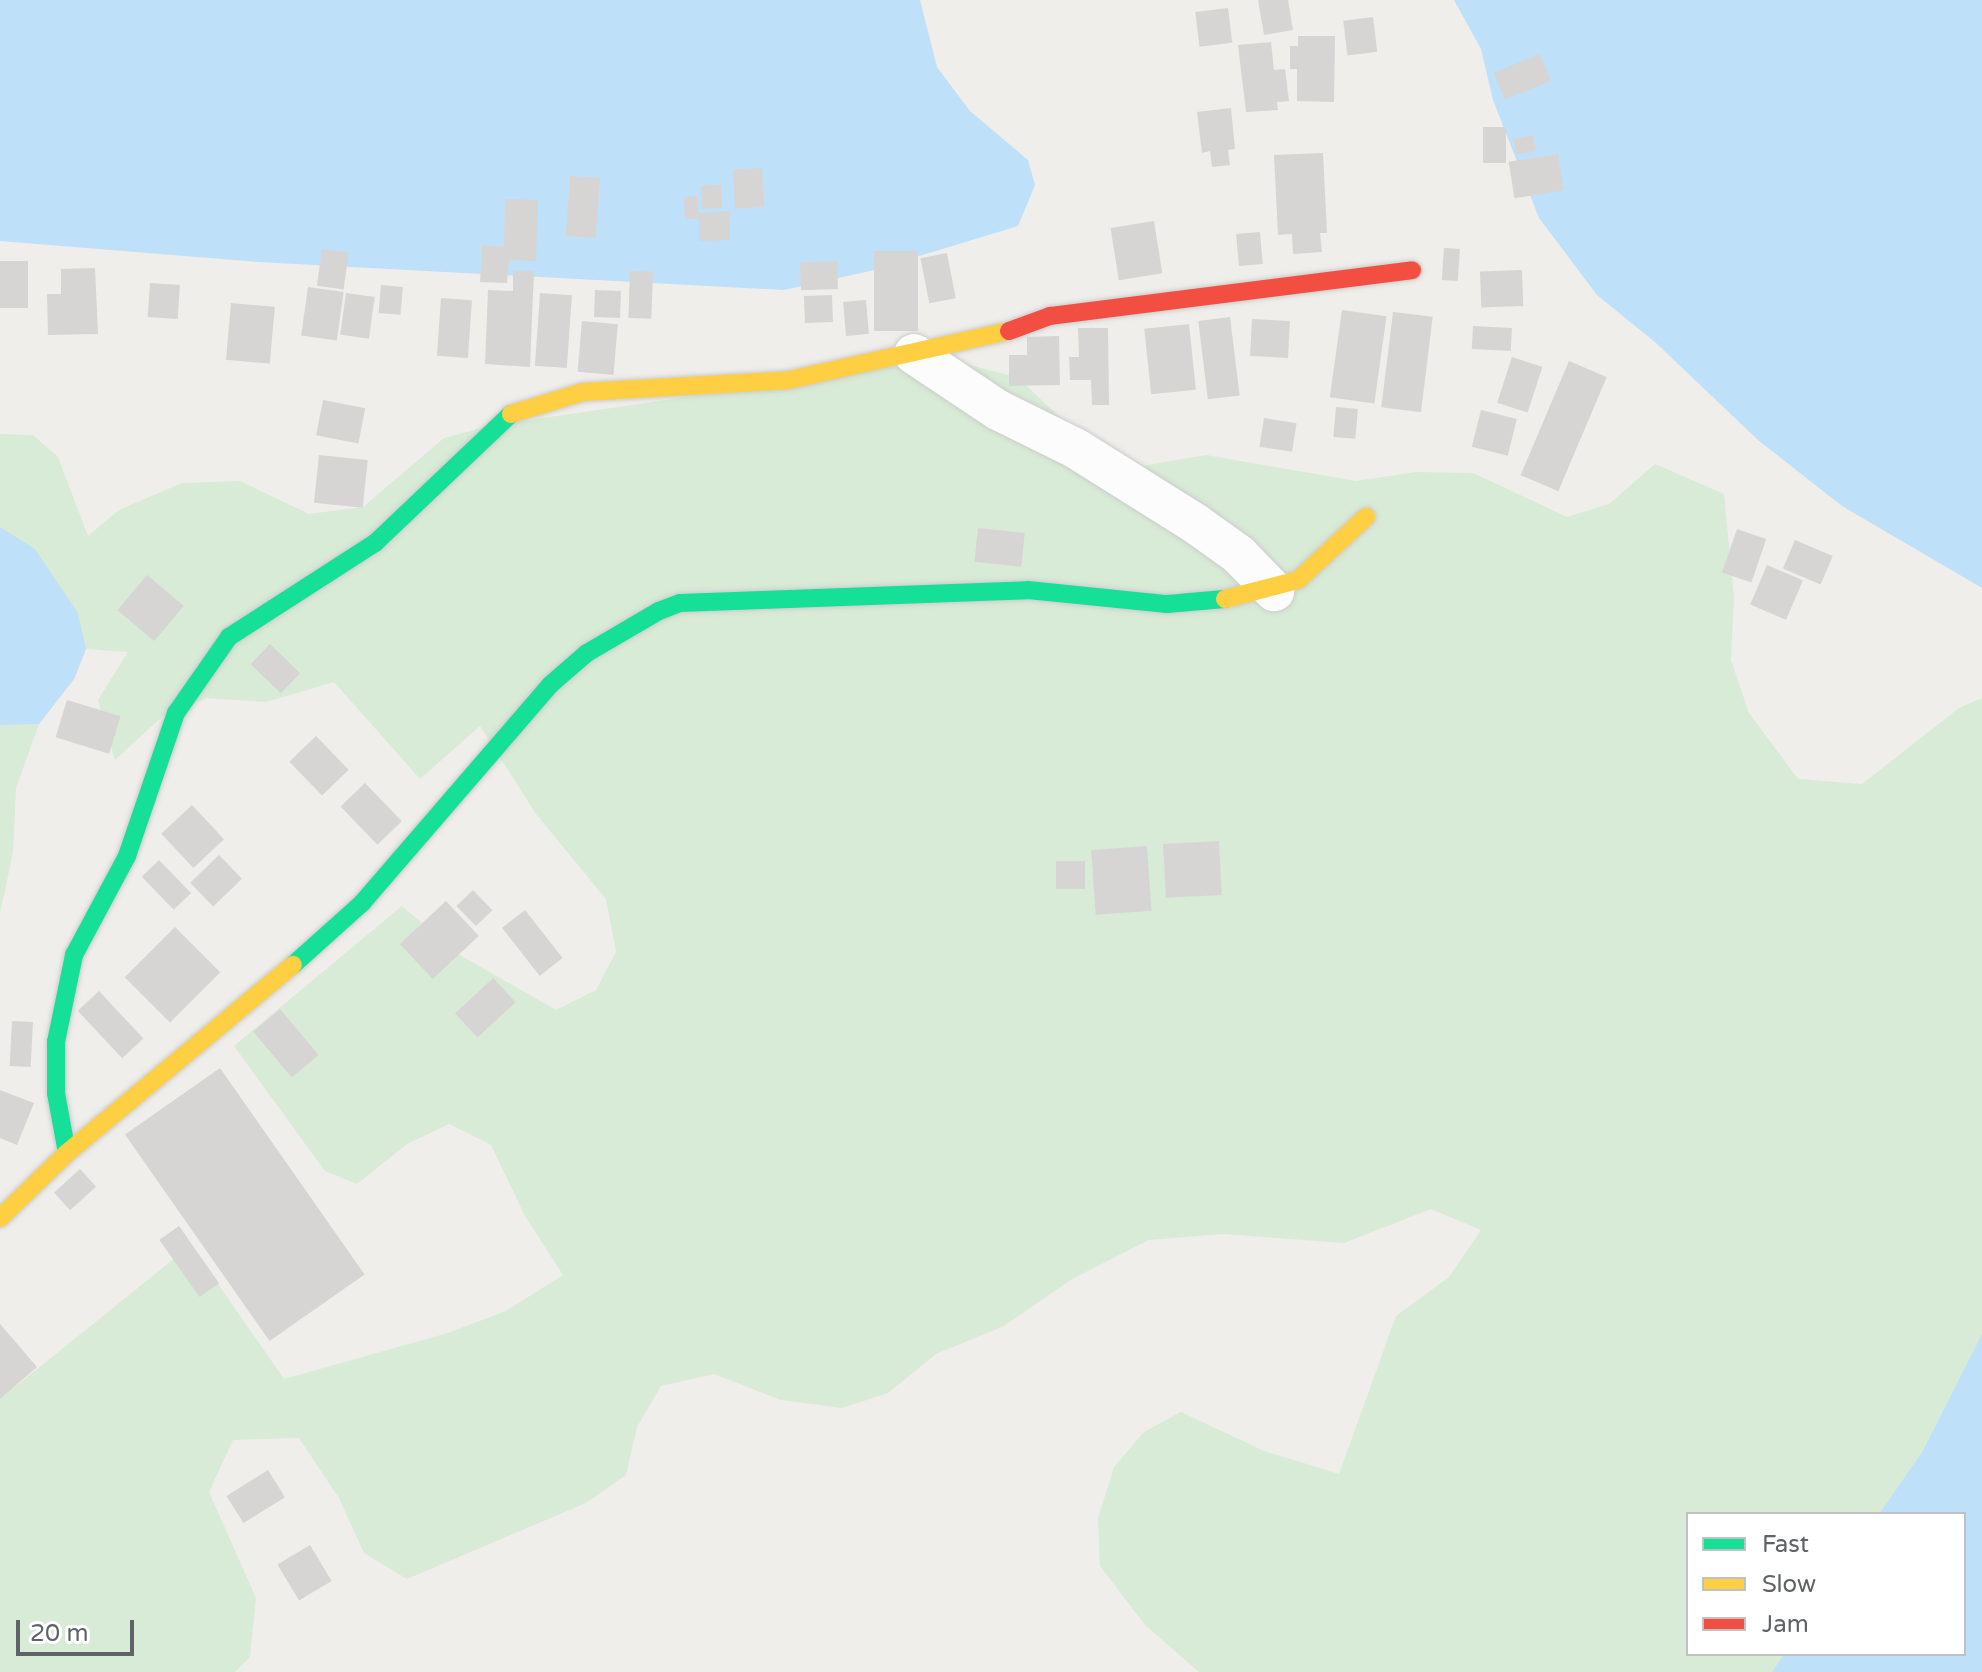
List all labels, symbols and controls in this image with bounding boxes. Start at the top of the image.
legend [1686,1512,1966,1656]
text: Fast [1762,1530,1809,1559]
text: Slow [1762,1570,1816,1599]
scale bar [20,1604,138,1654]
text: Jam [1762,1610,1809,1639]
text: 20 m [30,1619,88,1648]

